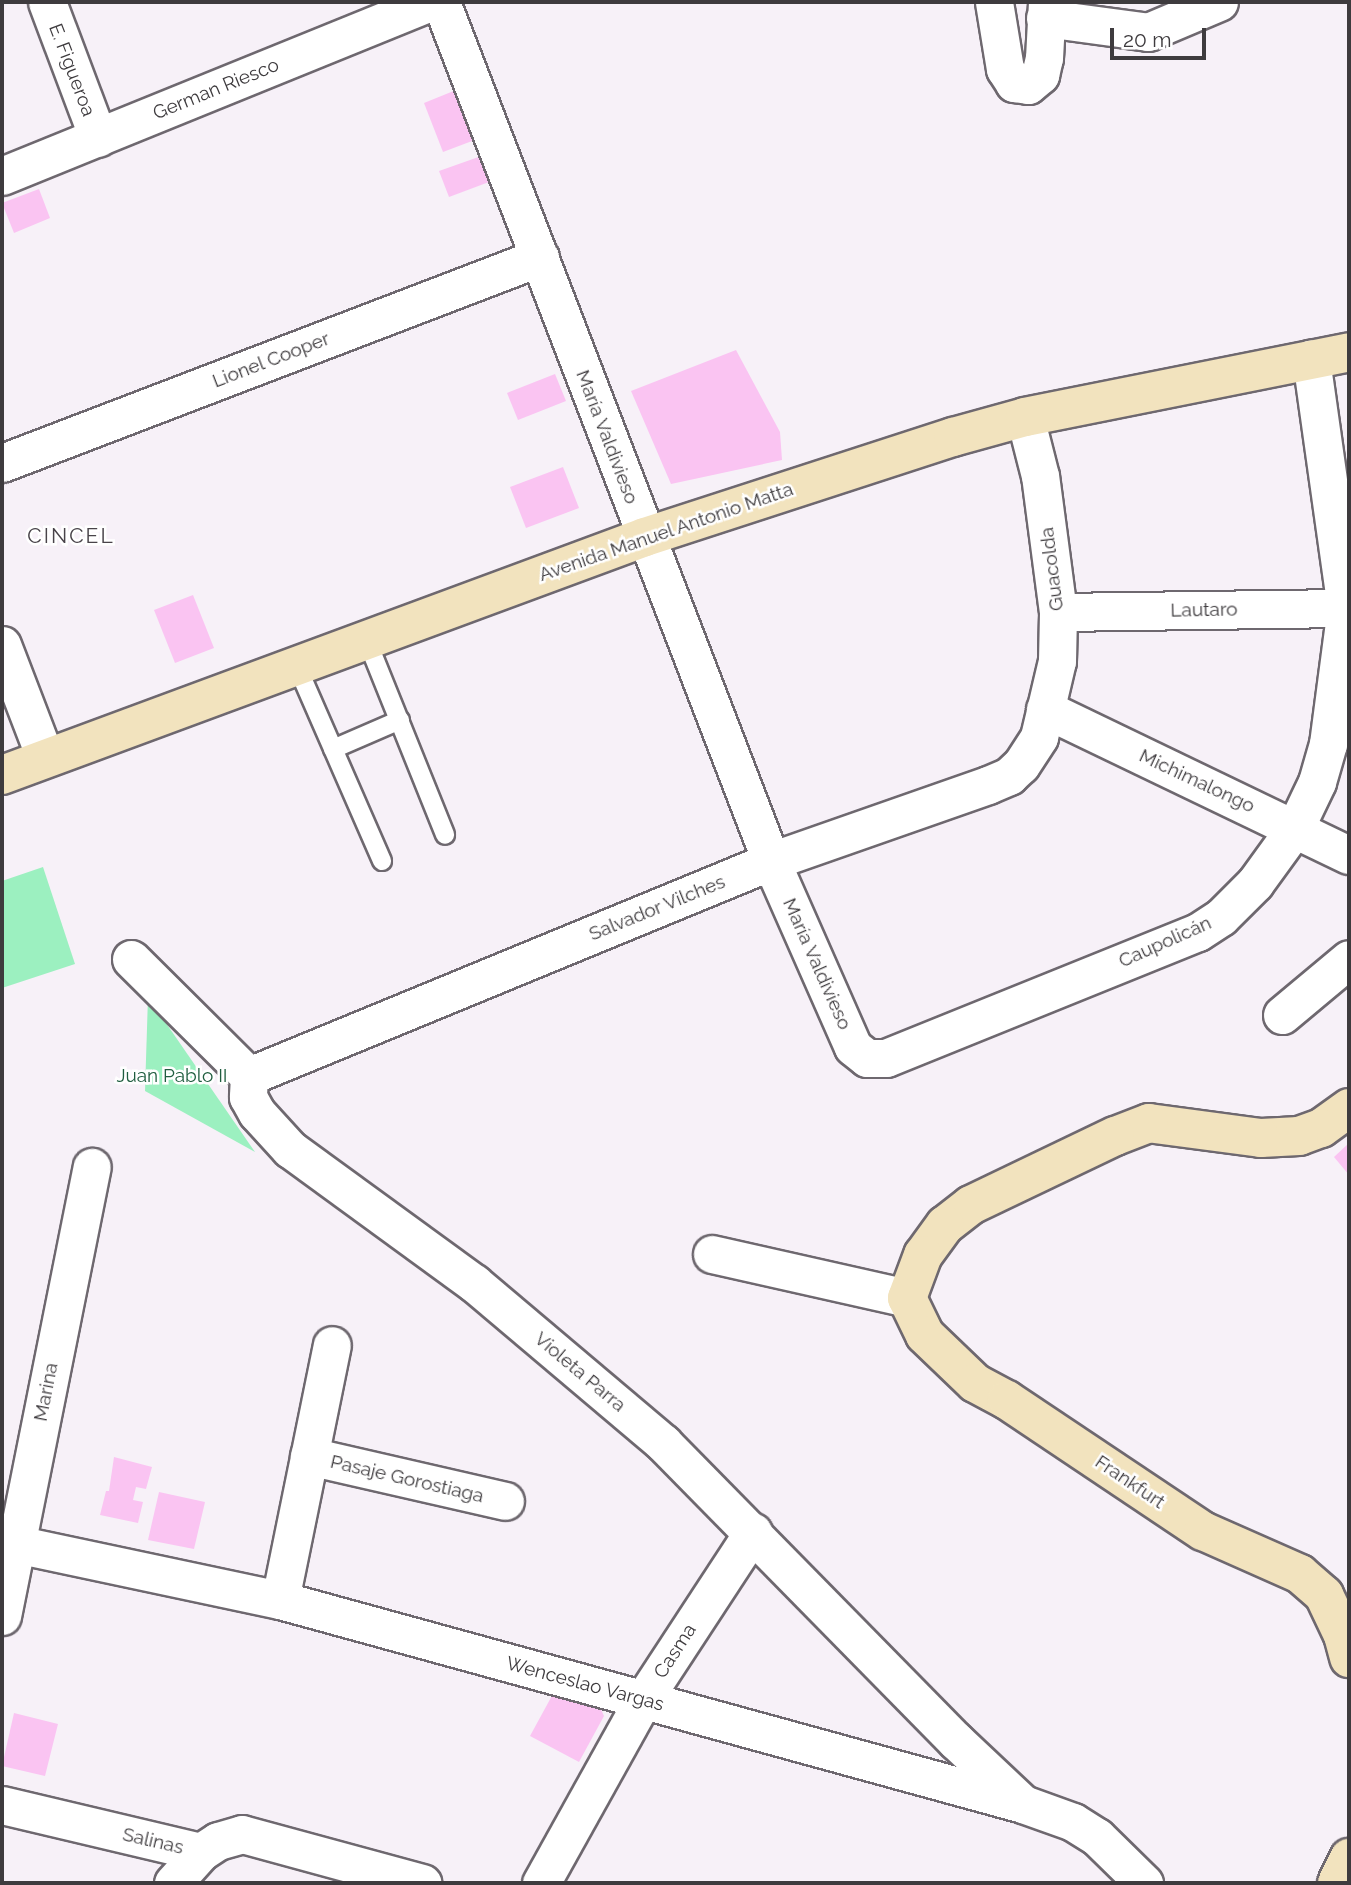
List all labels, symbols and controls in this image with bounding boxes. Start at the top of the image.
scale bar [1113,14,1209,58]
street label: E. Figueroa [44,20,100,120]
text: 20 m [1123,27,1171,52]
street label: German Riesco [150,53,282,125]
street label: Lionel Cooper [209,327,333,393]
street label: María Valdivieso [571,367,643,507]
street label: Avenida Manuel Antonio Matta [535,478,797,586]
district label: CINCEL [28,523,114,549]
street label: Guacolda [1036,526,1068,612]
street label: Lautaro [1170,598,1238,622]
street label: Michimalongo [1136,744,1258,818]
street label: Salvador Vilches [585,870,729,946]
street label: María Valdivieso [778,894,856,1034]
street label: Caupolicán [1115,911,1215,973]
park label: Juan Pablo II [116,1065,228,1087]
street label: Violeta Parra [530,1327,630,1417]
street label: Marina [29,1361,63,1423]
street label: Pasaje Gorostiaga [328,1450,486,1508]
street label: Frankfurt [1091,1450,1169,1514]
street label: Casma [649,1619,701,1683]
street label: Wenceslao Vargas [503,1652,667,1716]
street label: Salinas [120,1823,186,1859]

